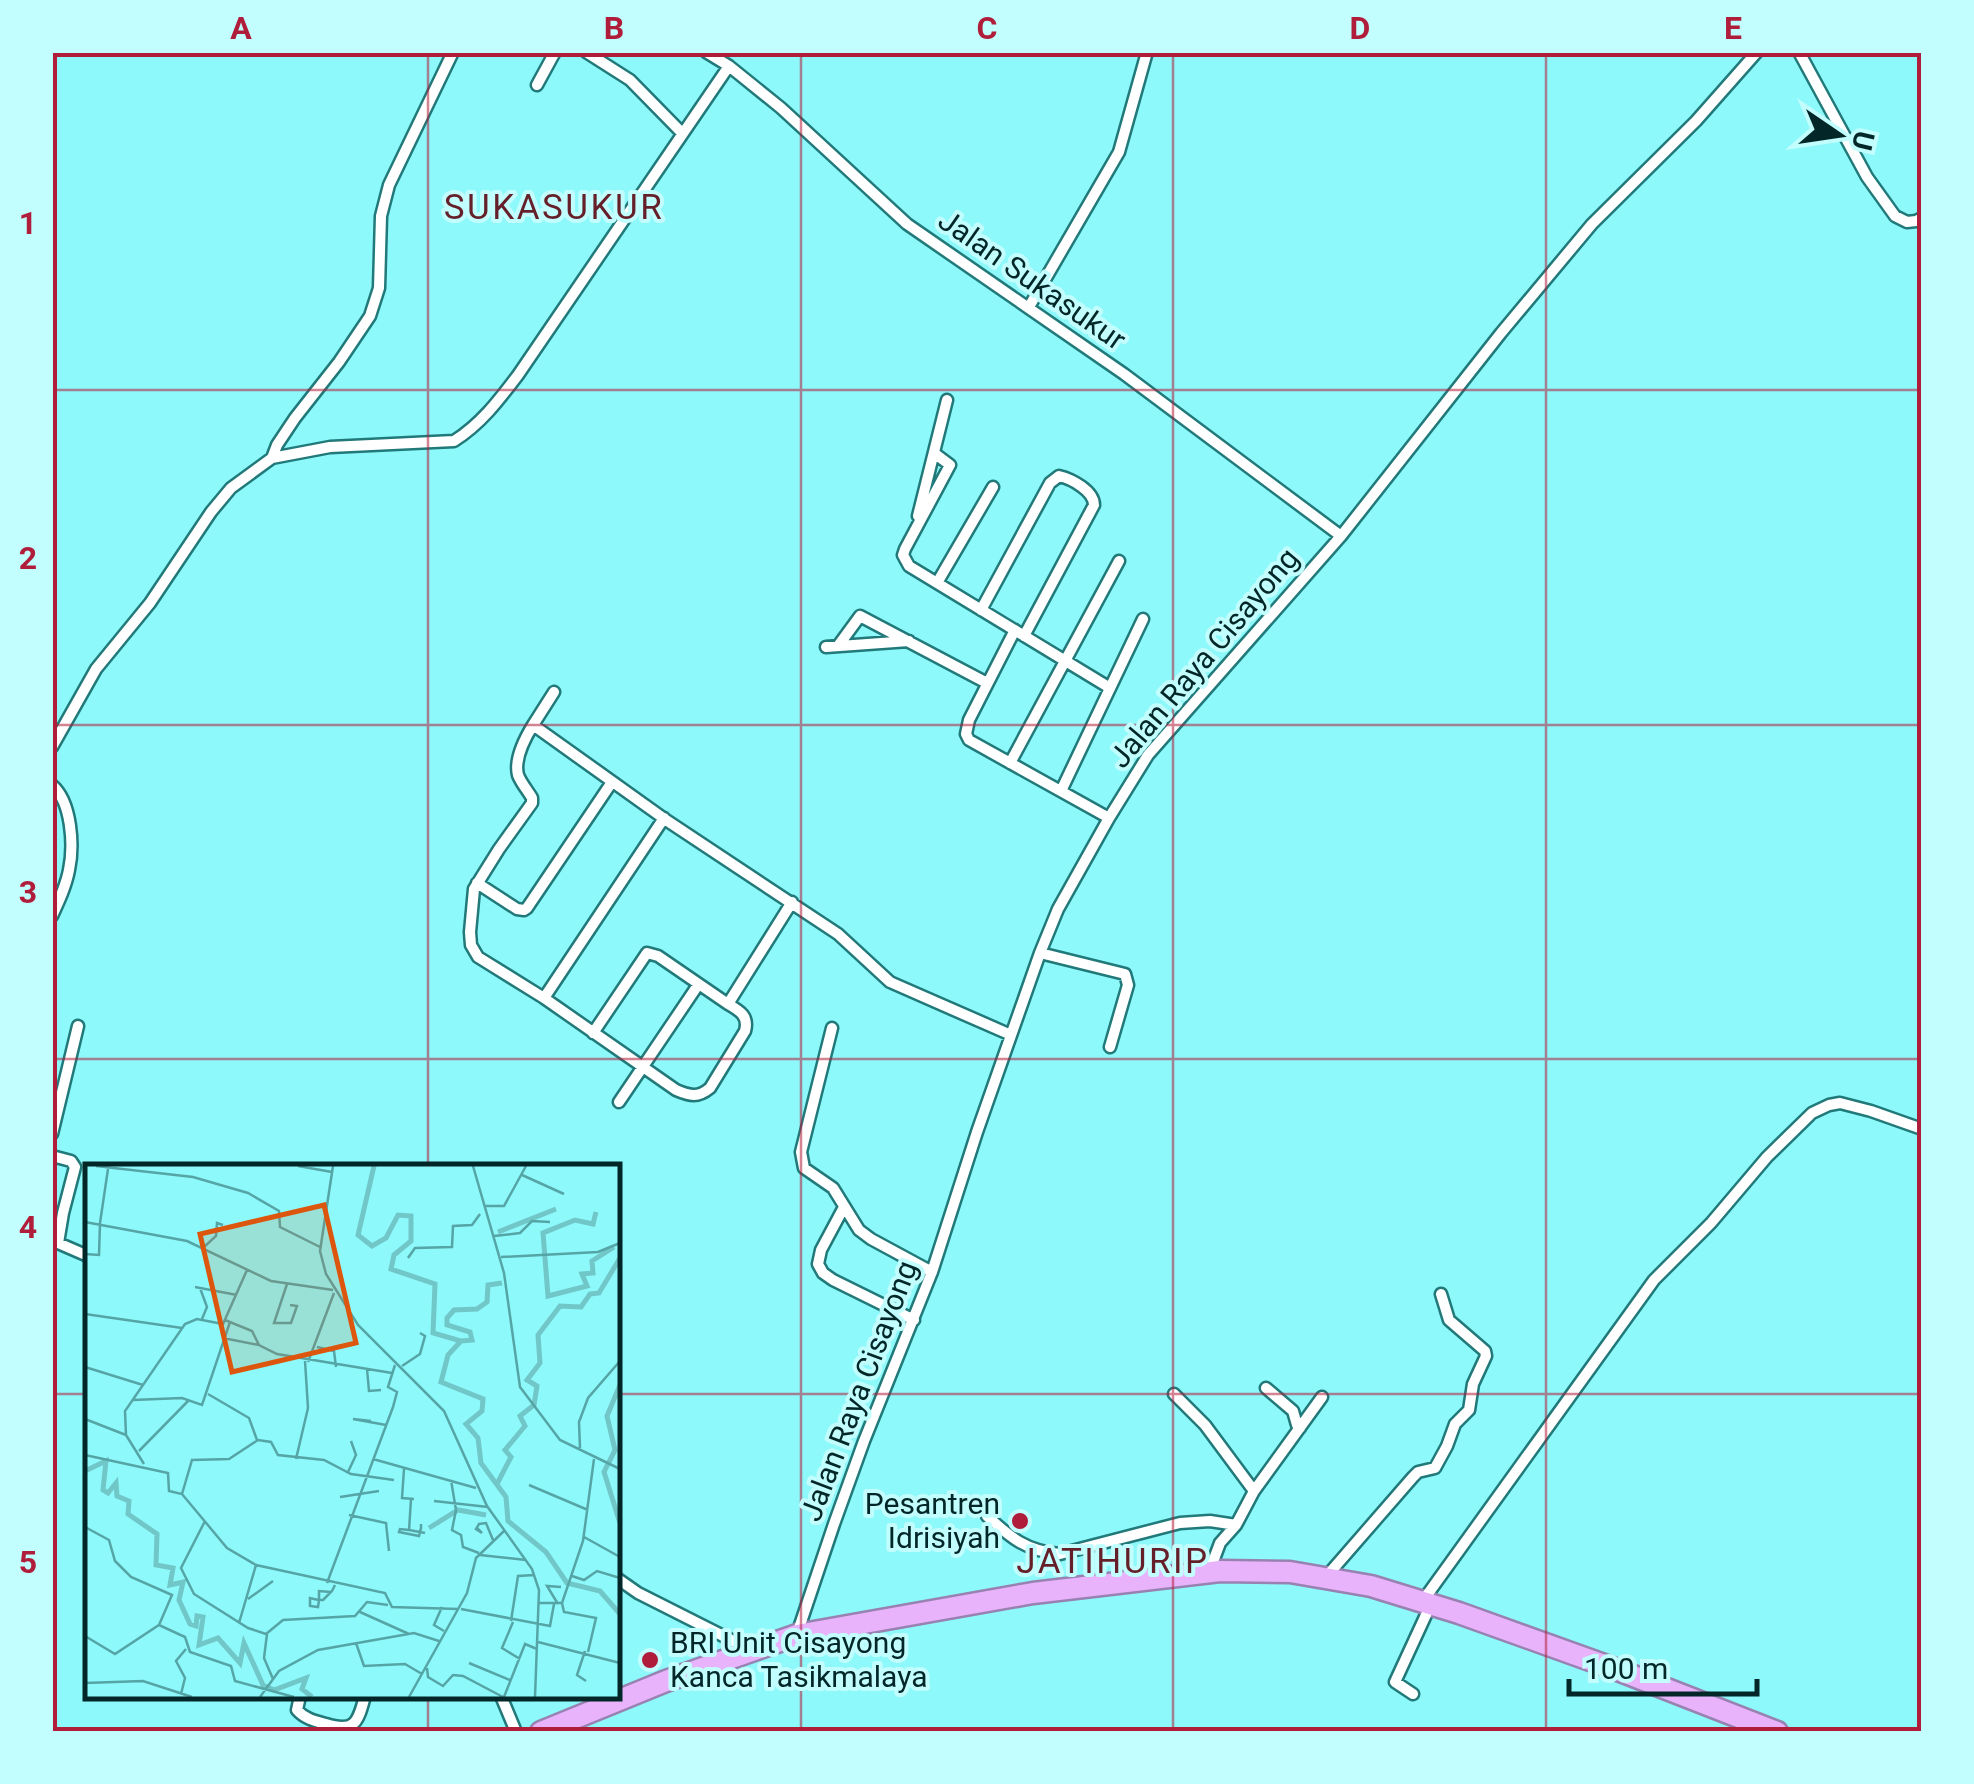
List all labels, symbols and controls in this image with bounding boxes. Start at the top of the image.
text: A [230,9,252,47]
text: B [604,9,624,47]
text: C [977,9,997,47]
text: D [1350,9,1370,47]
text: E [1724,9,1742,47]
north arrow [1789,85,1889,185]
text: U [1845,128,1881,153]
district label: SUKASUKUR [444,187,664,228]
street label: Jalan Sukasukur [932,202,1133,357]
text: 1 [19,204,37,242]
text: 2 [19,539,37,577]
street label: Jalan Raya Cisayong [1102,541,1306,775]
text: 3 [19,873,37,911]
inset map [85,1164,620,1699]
text: 4 [19,1208,37,1246]
street label: Jalan Raya Cisayong [793,1256,924,1526]
place label: Pesantren Idrisiyah [865,1486,1000,1555]
marker: Pesantren Idrisiyah [1009,1510,1031,1532]
district label: JATIHURIP [1016,1541,1210,1582]
text: 5 [19,1543,37,1581]
place label: BRI Unit Cisayong Kanca Tasikmalaya [670,1625,927,1694]
scale bar [1569,1634,1756,1696]
marker: BRI Unit Cisayong Kanca Tasikmalaya [639,1649,661,1671]
text: 100 m [1584,1651,1668,1686]

